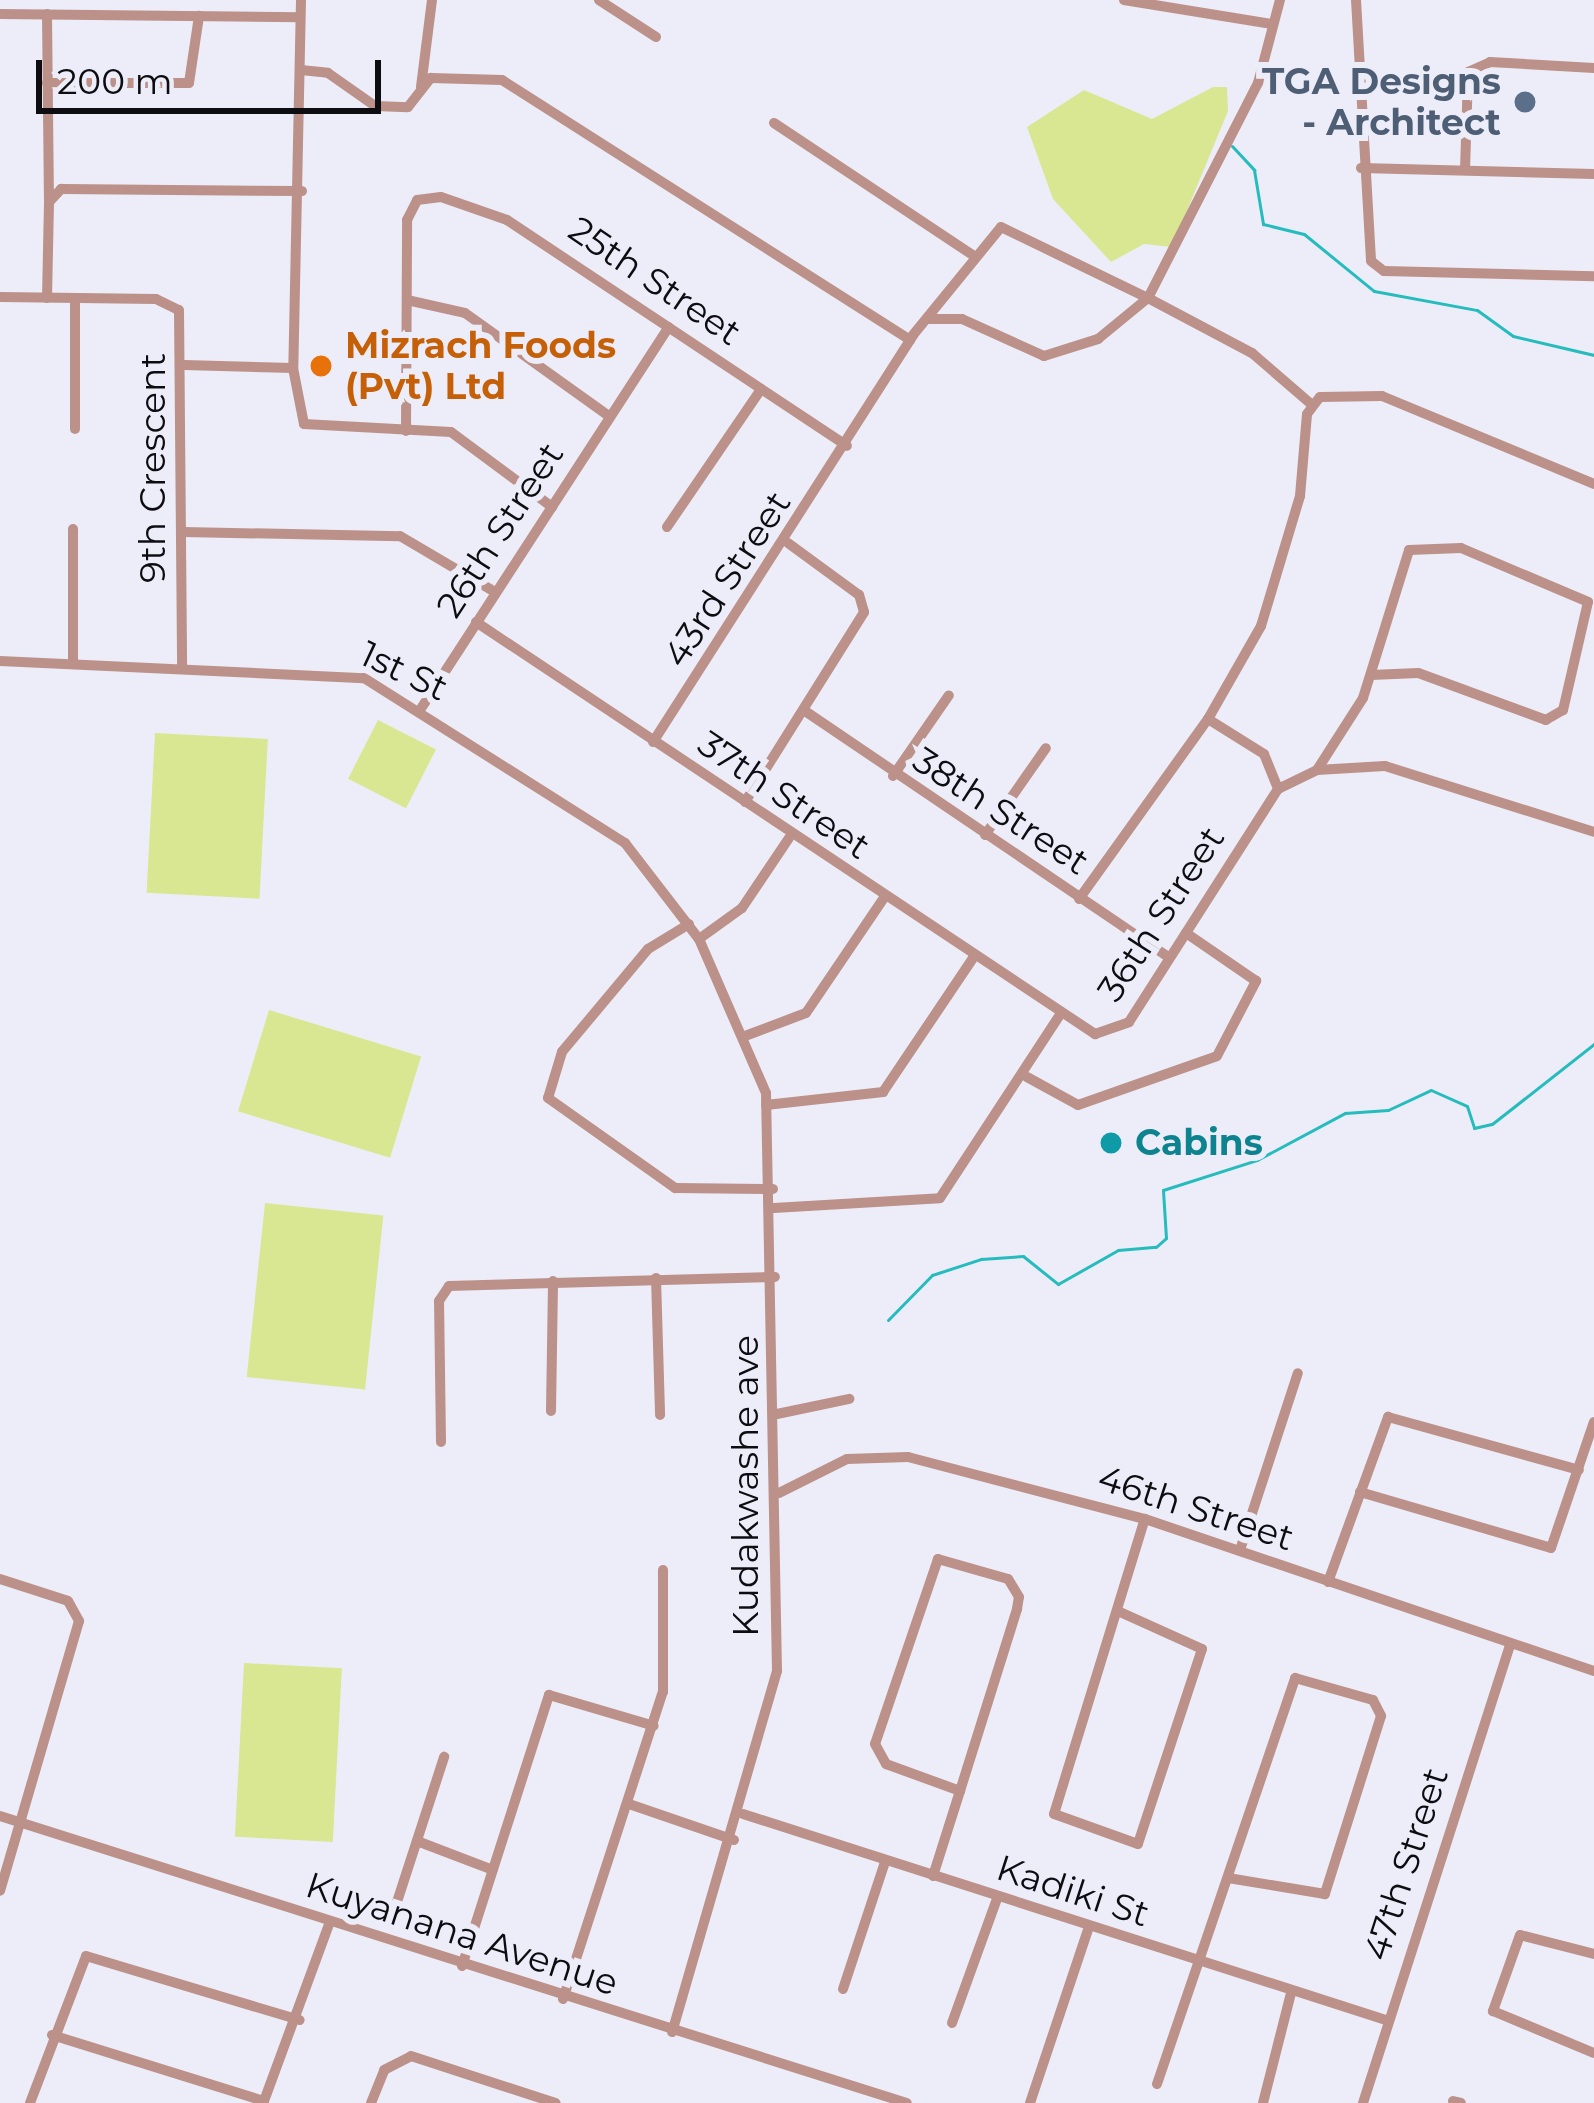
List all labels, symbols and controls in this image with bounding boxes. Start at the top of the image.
scale bar [42,36,387,110]
text: 200 m [57,59,173,103]
place label: TGA Designs - Architect [1262,59,1501,144]
marker: TGA Designs - Architect [1512,89,1538,115]
street label: 25th Street [561,208,749,354]
place label: Mizrach Foods (Pvt) Ltd [345,323,616,408]
street label: 9th Crescent [131,353,175,583]
marker: Mizrach Foods (Pvt) Ltd [308,353,334,379]
street label: 26th Street [428,435,572,625]
street label: 43rd Street [654,483,800,675]
street label: 1st St [353,632,455,710]
street label: 37th Street [690,722,878,868]
street label: 38th Street [905,738,1097,884]
street label: 36th Street [1089,819,1233,1009]
place label: Cabins [1135,1121,1263,1165]
marker: Cabins [1098,1130,1124,1156]
street label: Kudakwashe ave [724,1335,768,1637]
street label: 46th Street [1093,1456,1299,1560]
street label: 47th Street [1355,1762,1457,1966]
street label: Kadiki St [991,1846,1155,1936]
street label: Kuyanana Avenue [301,1863,623,2005]

